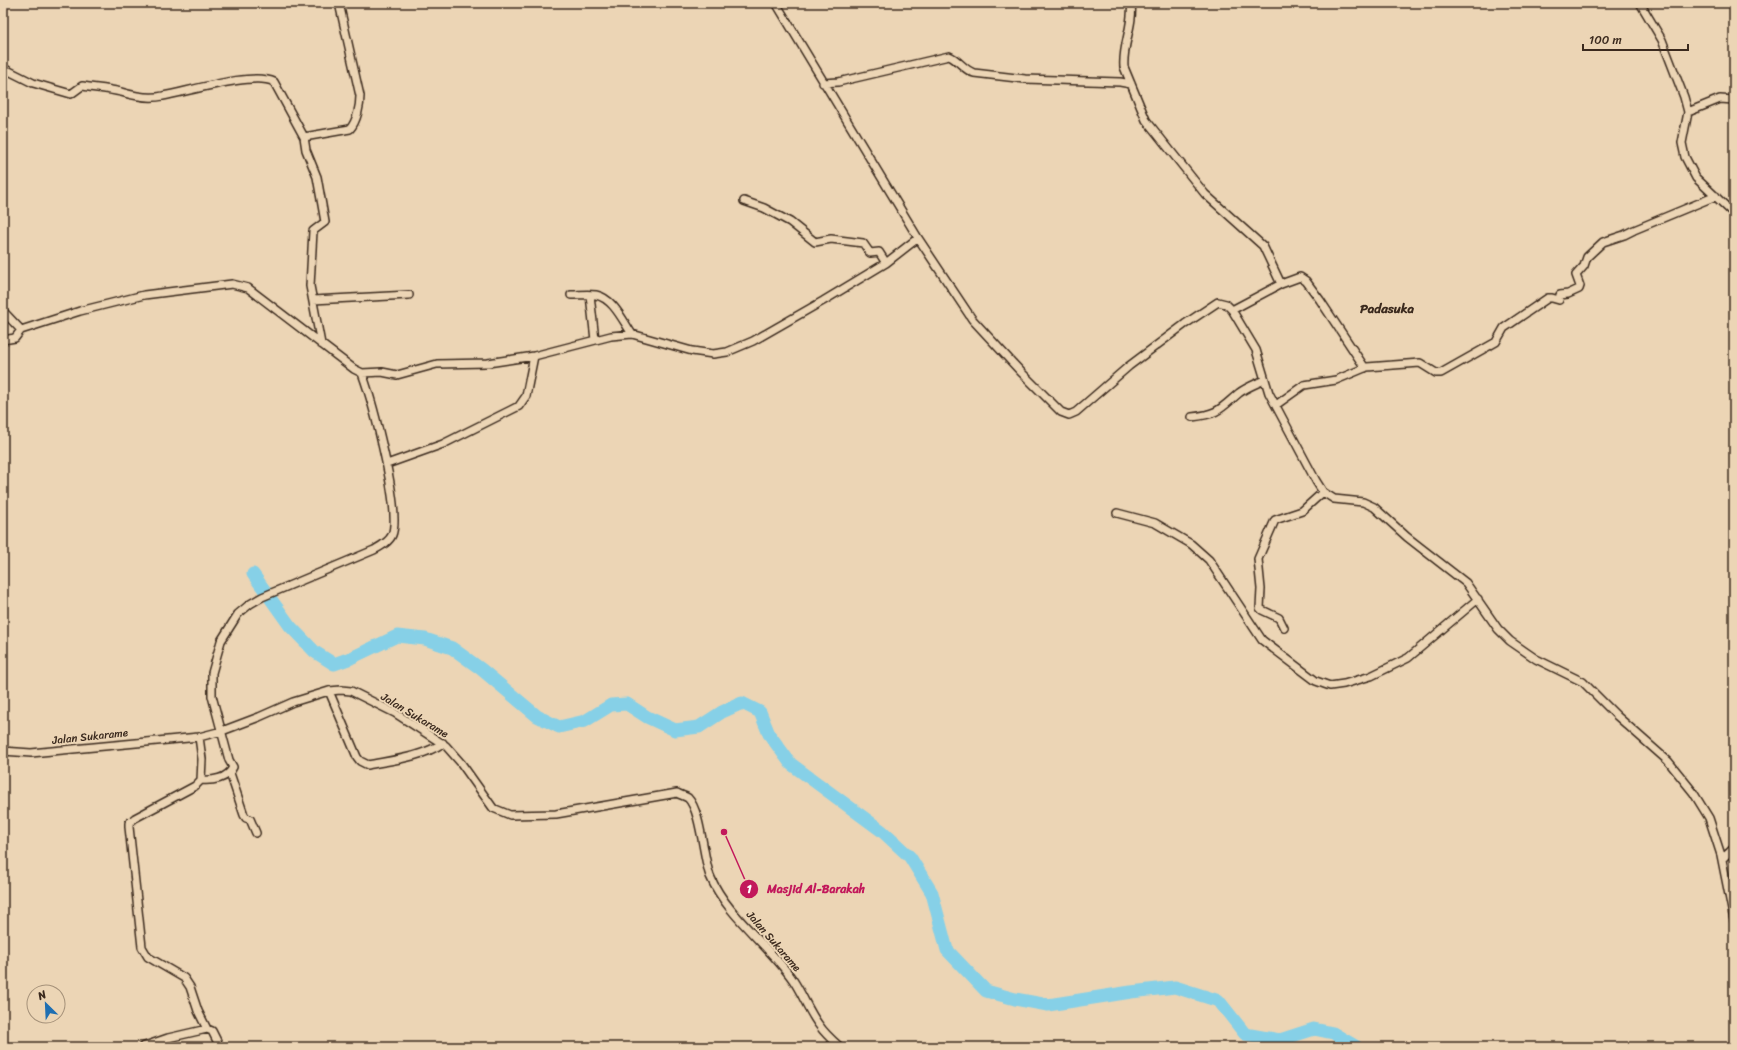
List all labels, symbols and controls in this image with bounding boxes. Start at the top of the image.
scale bar [1583,26,1688,52]
text: 100 m [1589,29,1622,51]
district label: Padasuka [1360,297,1415,320]
street label: Jalan Sukarame [376,687,453,744]
street label: Jalan Sukarame [50,723,130,750]
callout: Masjid Al-Barakah [739,877,873,901]
text: 1 [746,878,752,900]
text: Masjid Al-Barakah [766,878,866,900]
street label: Jalan Sukarame [741,906,806,977]
north arrow [26,984,66,1024]
text: N [34,985,50,1006]

